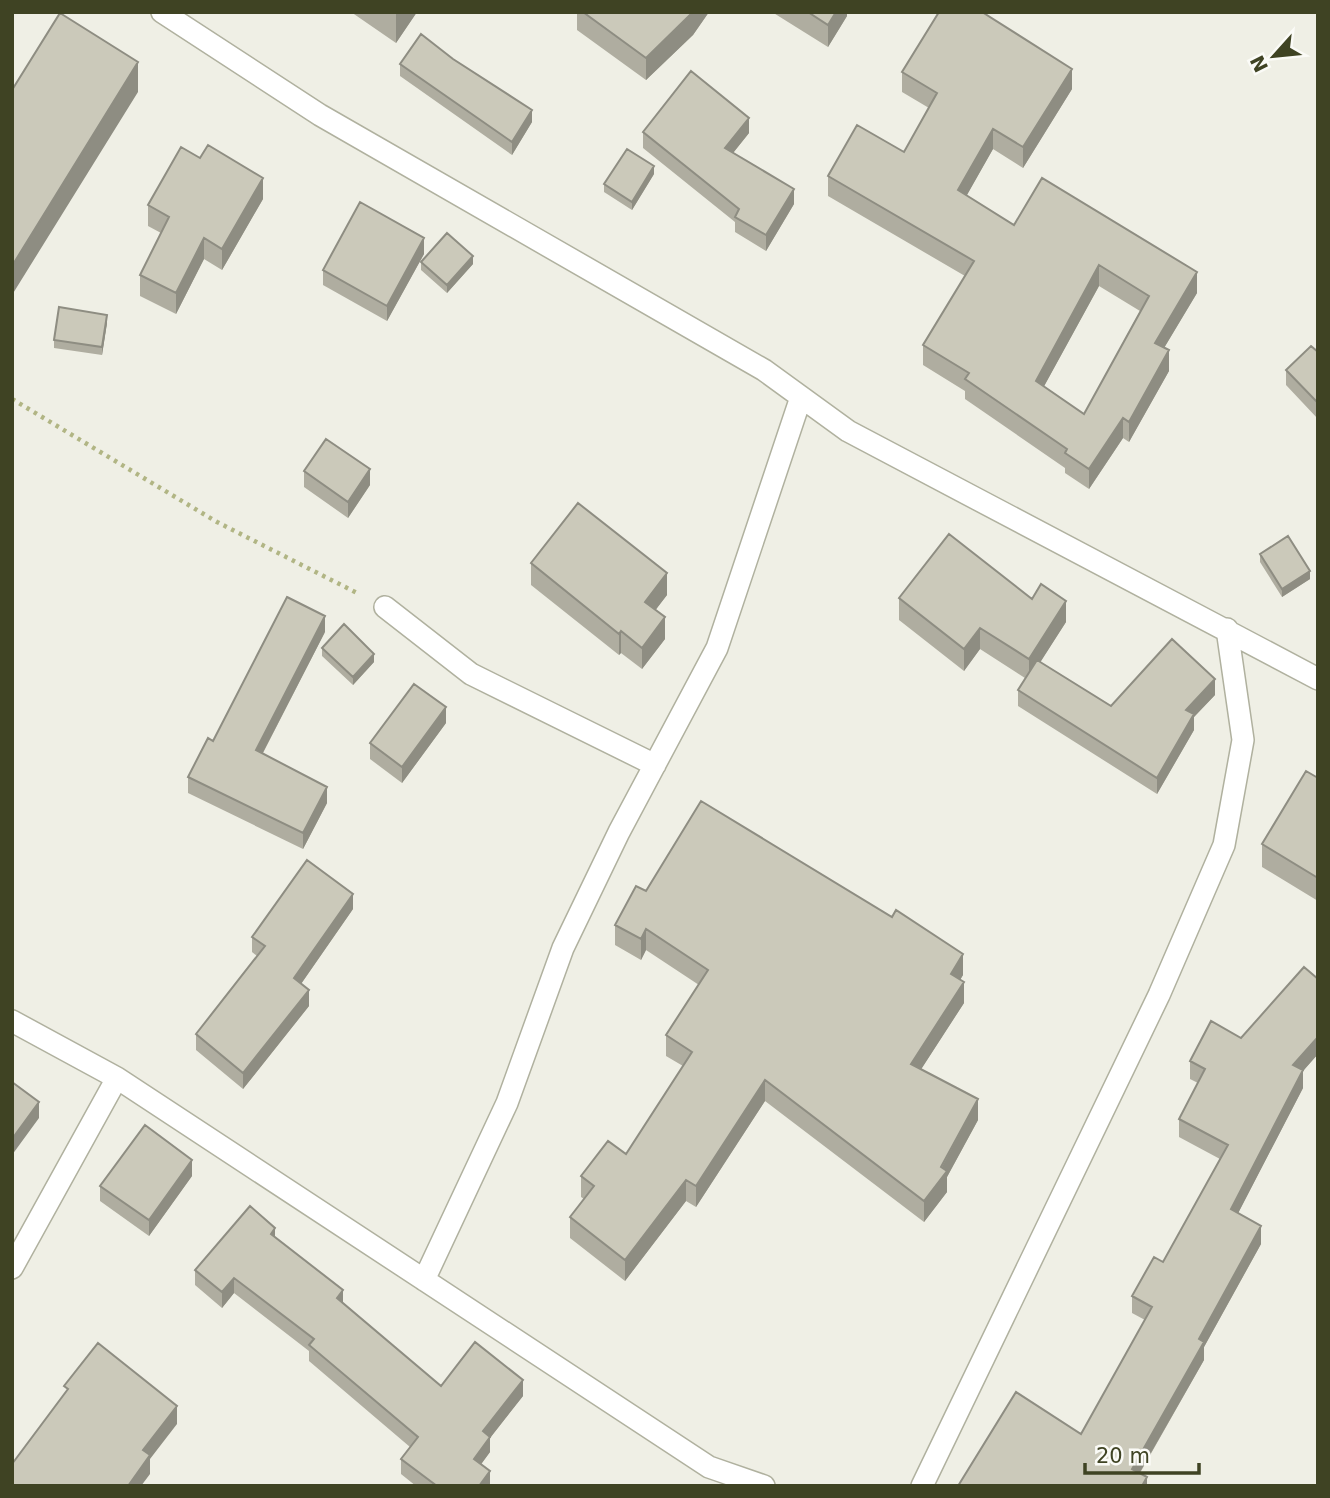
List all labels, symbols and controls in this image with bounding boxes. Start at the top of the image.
north arrow [1239,21,1309,91]
text: N [1245,52,1272,76]
scale bar [1085,1432,1199,1476]
text: 20 m [1096,1444,1150,1468]

